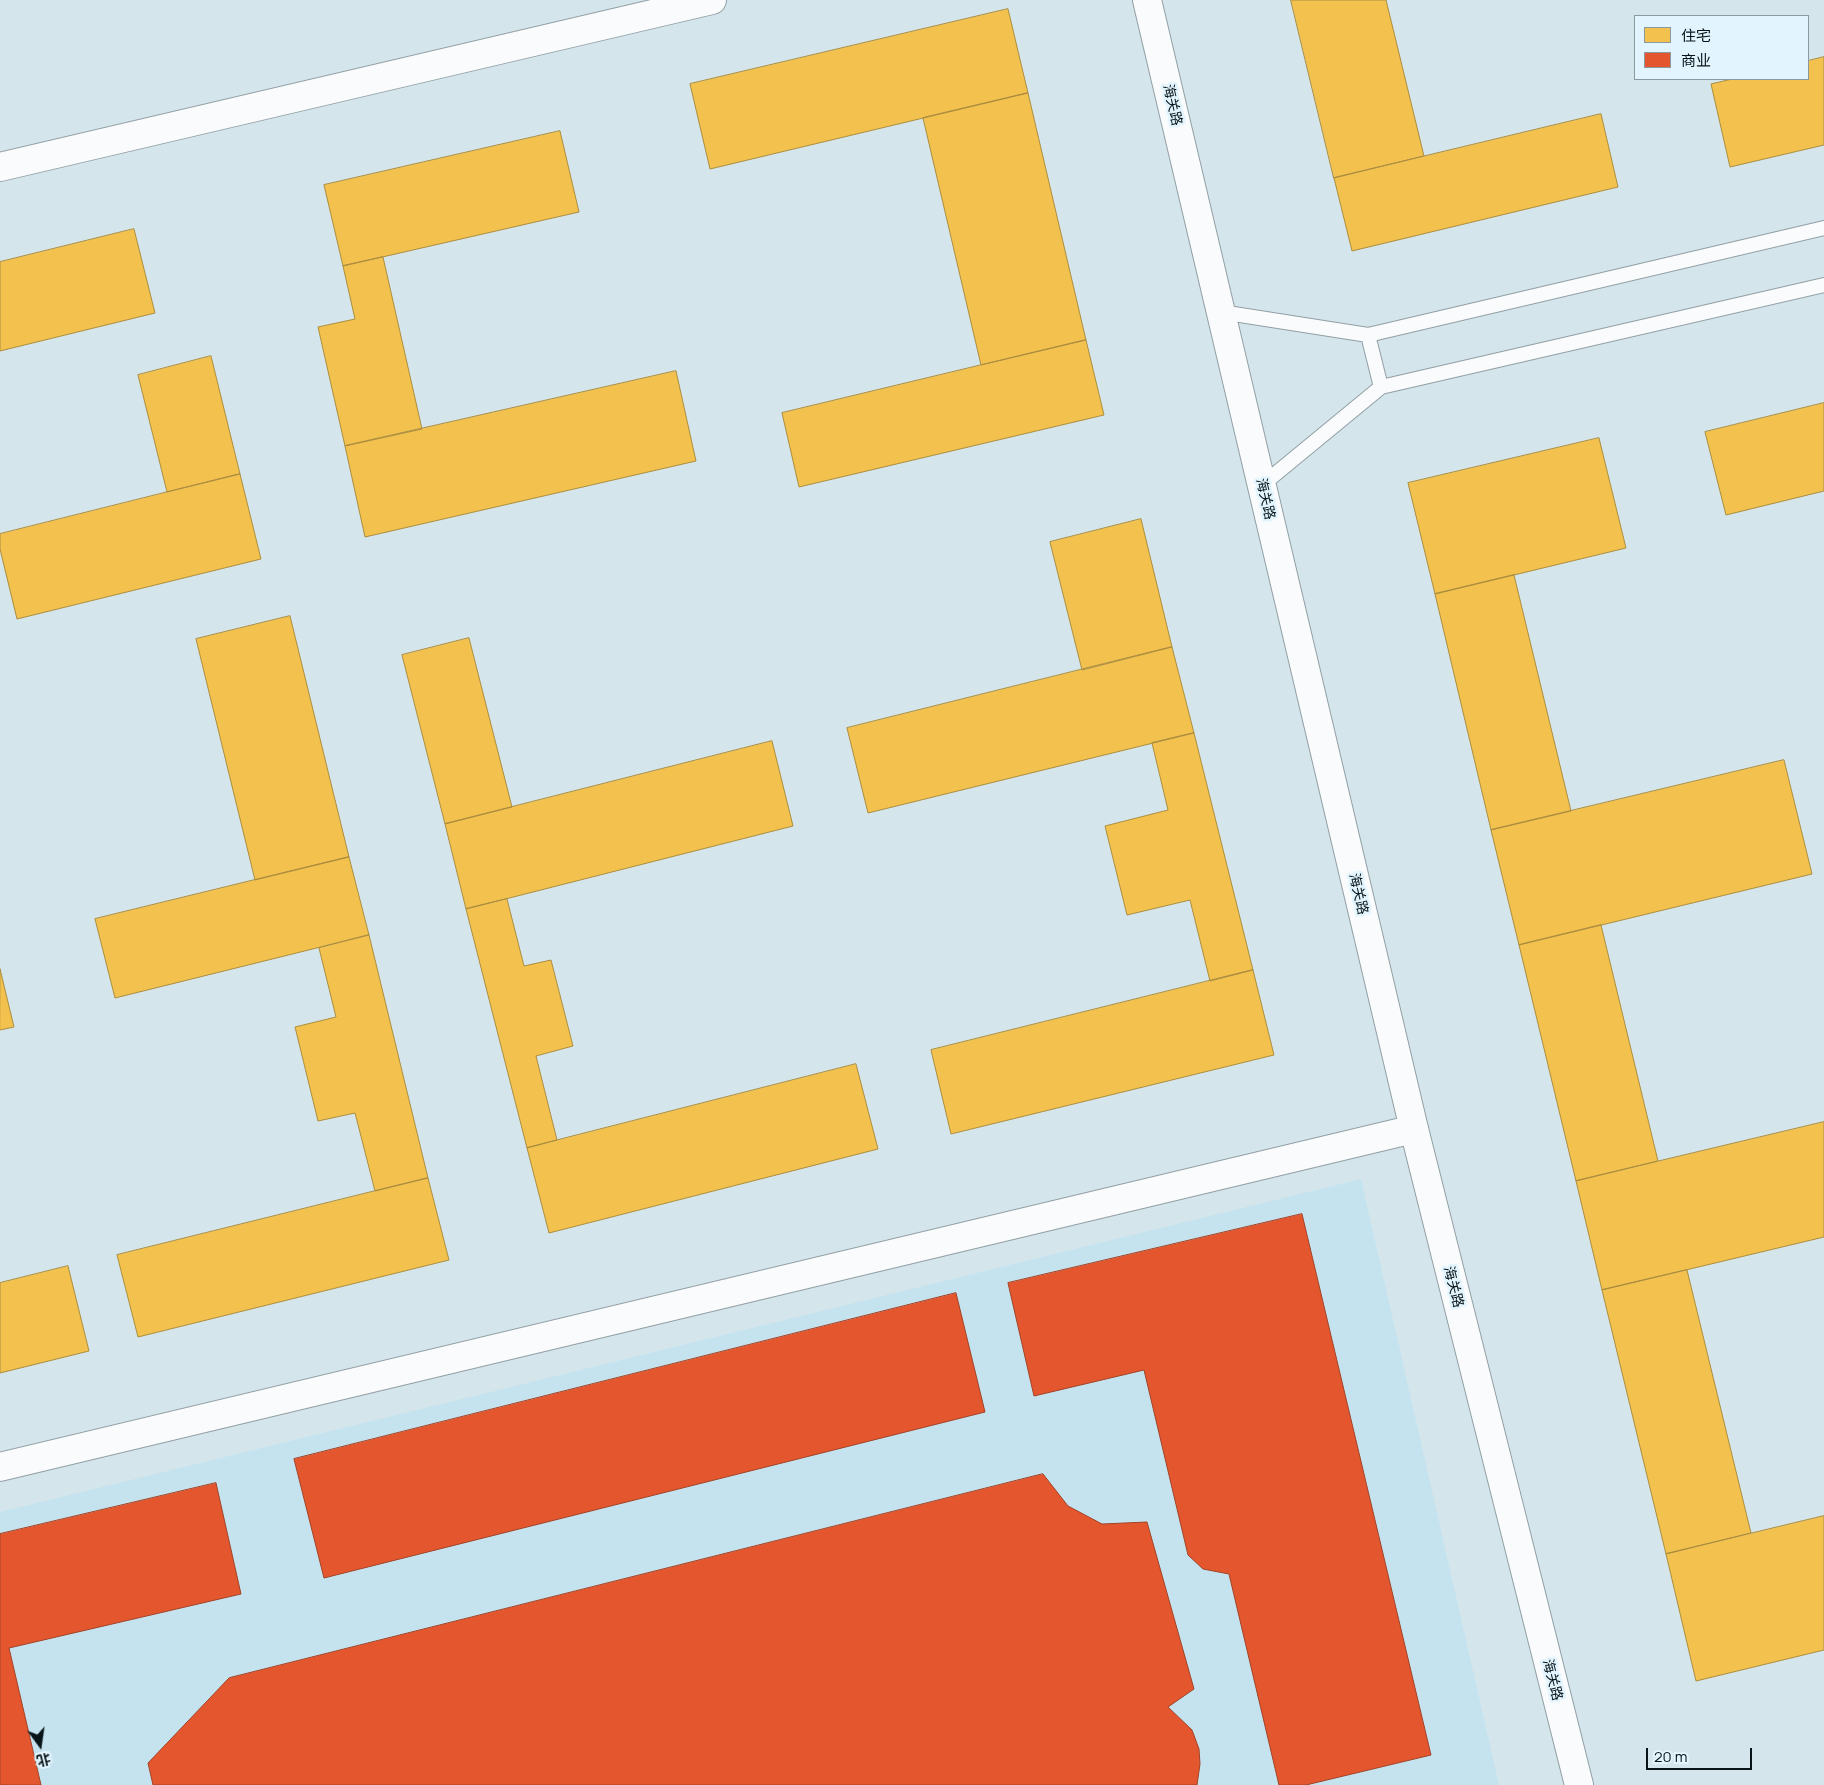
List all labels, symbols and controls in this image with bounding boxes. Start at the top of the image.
legend [1634,15,1809,80]
text: 住宅 [1681,25,1711,46]
text: 商业 [1681,50,1711,71]
street label: 海关路 [1159,83,1185,127]
street label: 海关路 [1252,477,1278,521]
street label: 海关路 [1345,872,1371,916]
street label: 海关路 [1440,1265,1466,1309]
street label: 海关路 [1539,1658,1565,1702]
north arrow [15,1720,65,1770]
scale bar [1649,1738,1755,1770]
text: 20 m [1654,1746,1687,1767]
text: 北 [35,1749,53,1771]

